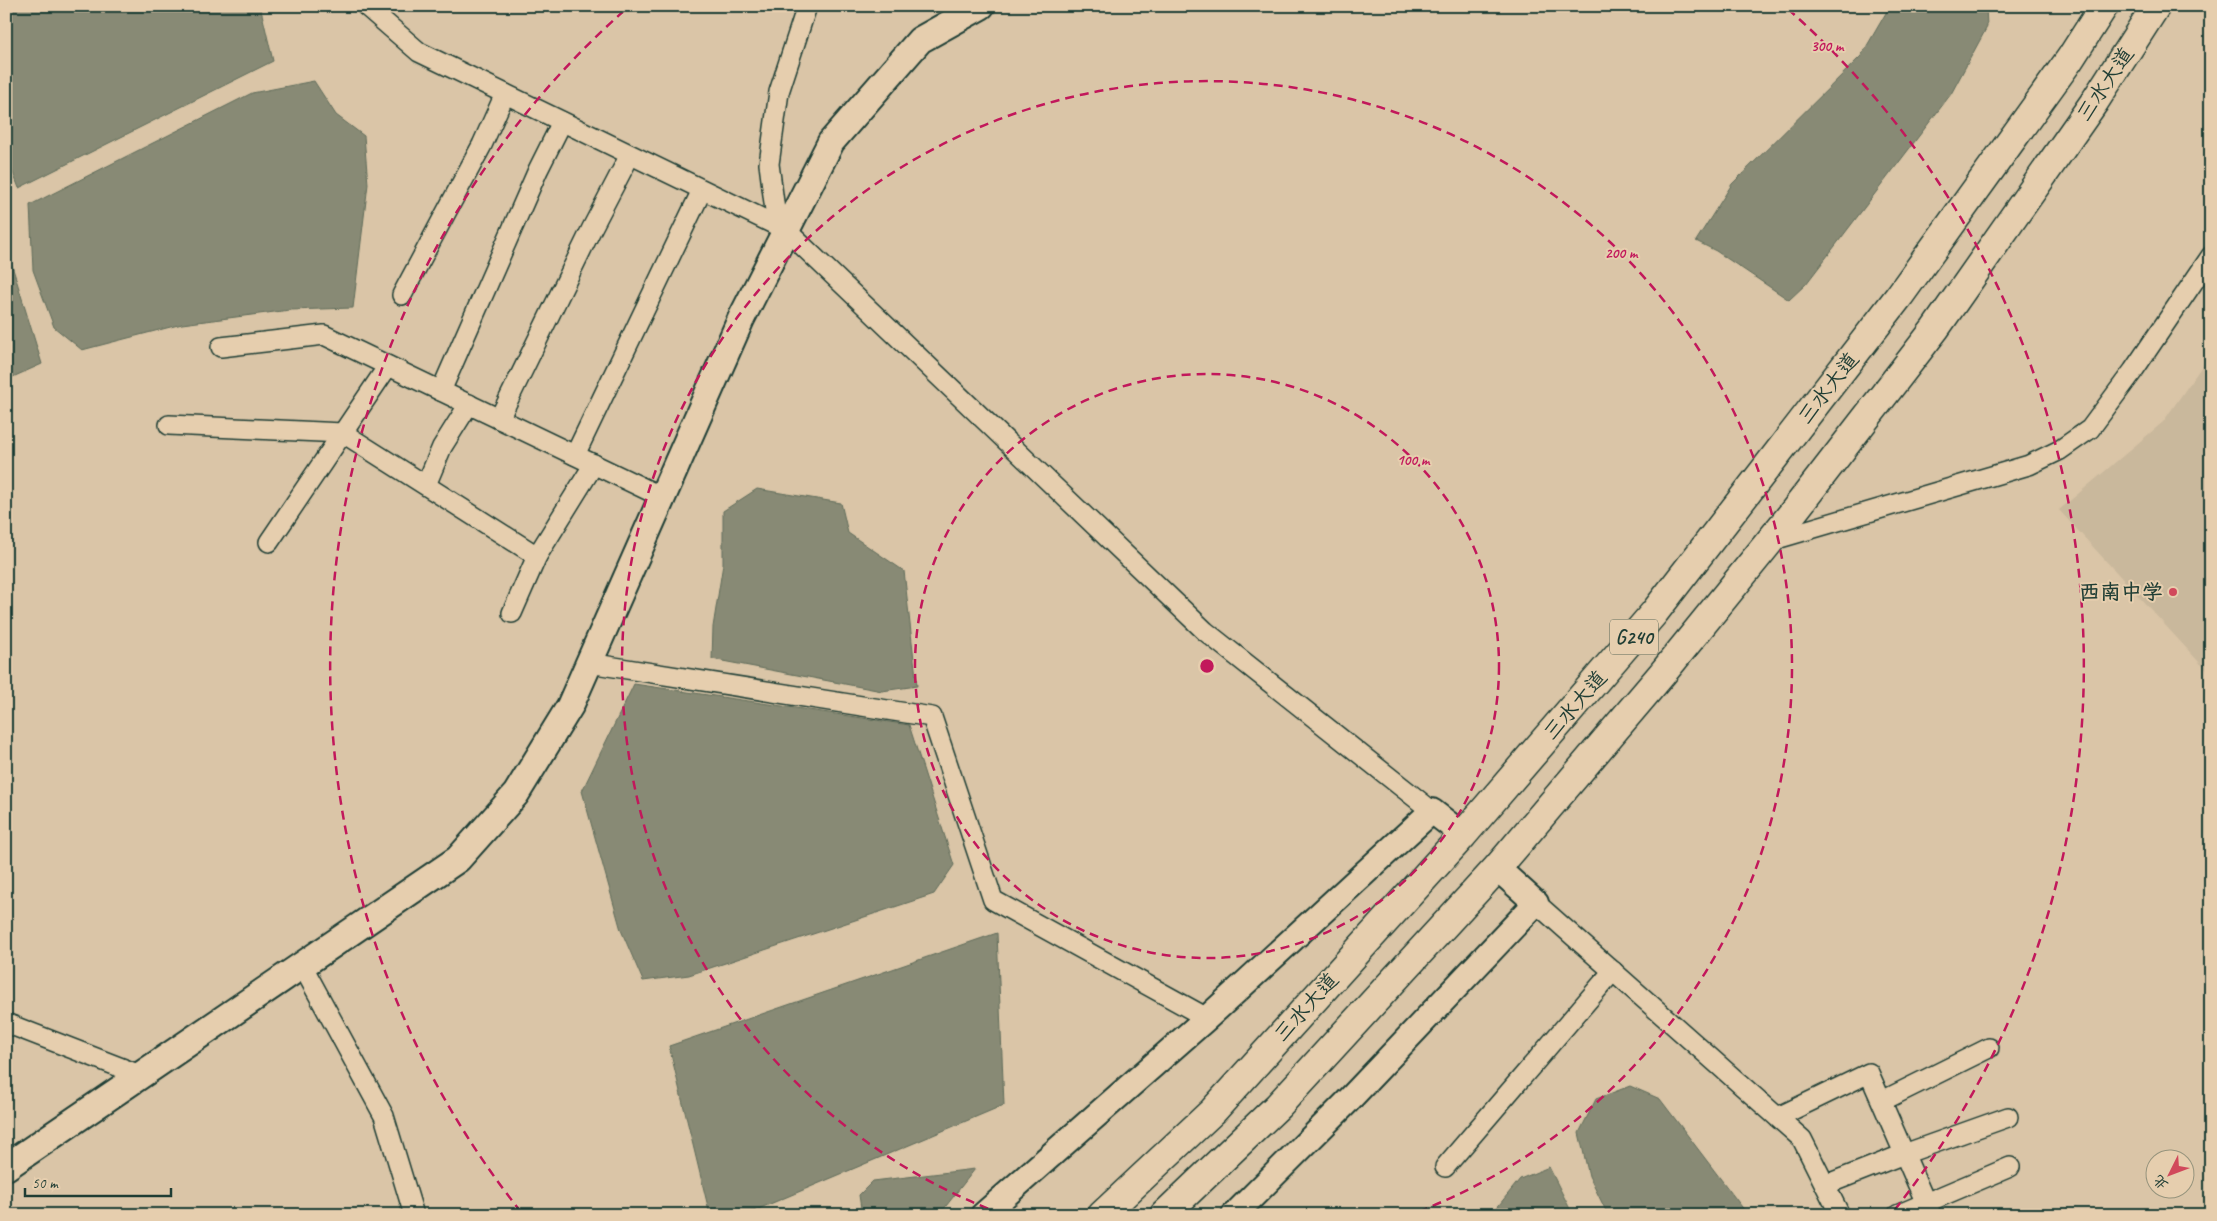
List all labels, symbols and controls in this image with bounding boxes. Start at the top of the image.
text: 300 m [1811,37,1845,56]
street label: 三水大道 [2071,42,2139,126]
text: 200 m [1605,244,1639,263]
street label: 三水大道 [1792,347,1864,429]
text: 100 m [1397,451,1431,470]
place label: 西南中学 [2079,579,2163,605]
marker: 西南中学 [2167,586,2179,598]
road number: G240 [1610,620,1658,654]
centre of rings [1198,657,1216,675]
street label: 三水大道 [1538,665,1612,745]
street label: 三水大道 [1268,967,1344,1047]
north arrow [2144,1148,2194,1198]
scale bar [25,1166,171,1198]
text: 北 [2150,1171,2172,1193]
text: 50 m [32,1174,59,1193]

